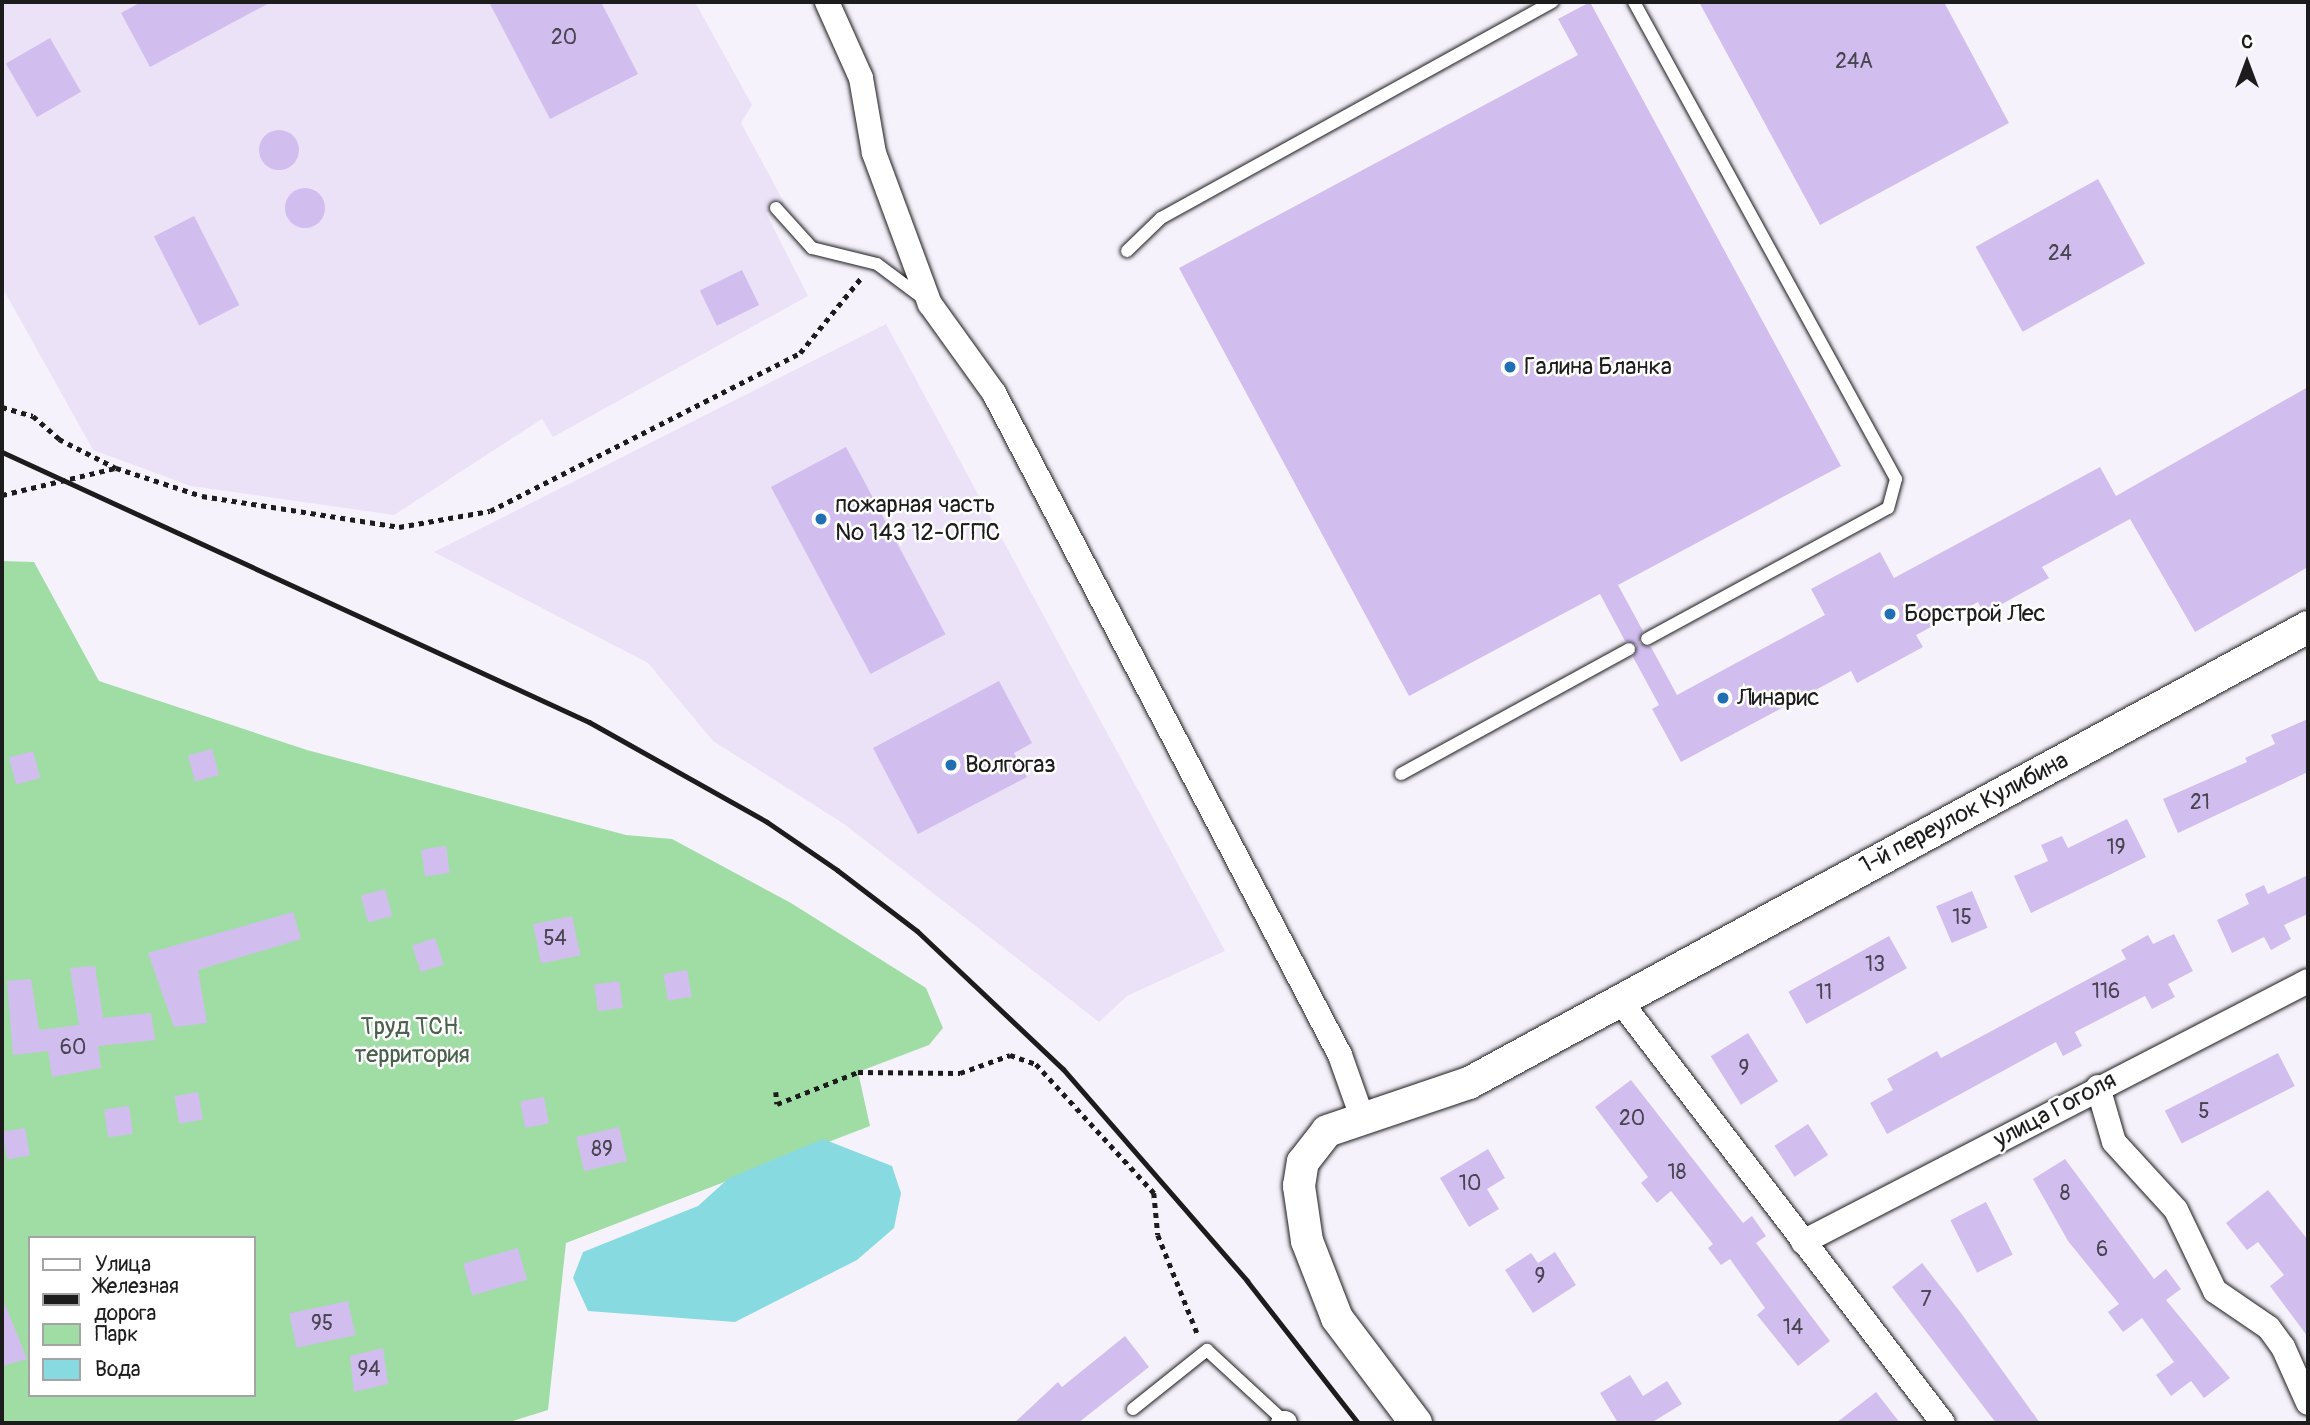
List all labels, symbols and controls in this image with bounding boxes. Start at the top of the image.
house number: 20 [551,25,577,51]
north arrow [2212,28,2282,98]
text: С [2241,30,2253,54]
house number: 24А [1835,49,1873,75]
house number: 24 [2048,241,2072,267]
place label: Галина Бланка [1524,353,1672,381]
marker: Галина Бланка [1502,359,1518,375]
place label: пожарная часть № 143 12-ОГПС [835,491,1000,547]
marker: пожарная часть № 143 12-ОГПС [813,511,829,527]
place label: Борстрой Лес [1904,600,2046,628]
marker: Борстрой Лес [1882,606,1898,622]
place label: Линарис [1737,684,1819,712]
marker: Линарис [1715,690,1731,706]
street label: 1-й переулок Кулибина [1855,746,2073,880]
place label: Волгогаз [965,751,1056,779]
marker: Волгогаз [943,757,959,773]
house number: 21 [2190,790,2210,816]
house number: 19 [2106,835,2126,861]
house number: 15 [1952,905,1972,931]
house number: 54 [543,926,567,952]
house number: 13 [1865,952,1885,978]
house number: 116 [2092,979,2120,1005]
house number: 11 [1816,980,1832,1006]
park label: Труд ТСН. территория [354,1013,470,1069]
house number: 60 [60,1035,86,1061]
house number: 9 [1739,1056,1749,1082]
street label: улица Гоголя [1989,1066,2121,1154]
house number: 5 [2198,1099,2210,1125]
house number: 20 [1619,1106,1645,1132]
house number: 89 [591,1137,613,1163]
house number: 18 [1668,1160,1686,1186]
house number: 10 [1459,1171,1481,1197]
house number: 8 [2060,1181,2070,1207]
legend [28,1236,256,1397]
house number: 6 [2096,1237,2108,1263]
text: Улица [95,1251,151,1278]
house number: 9 [1535,1264,1545,1290]
text: Железная дорога [94,1273,179,1327]
house number: 7 [1920,1287,1932,1313]
house number: 95 [311,1311,333,1337]
house number: 14 [1783,1315,1803,1341]
text: Парк [95,1321,138,1348]
text: Вода [95,1356,141,1383]
house number: 94 [358,1357,380,1383]

